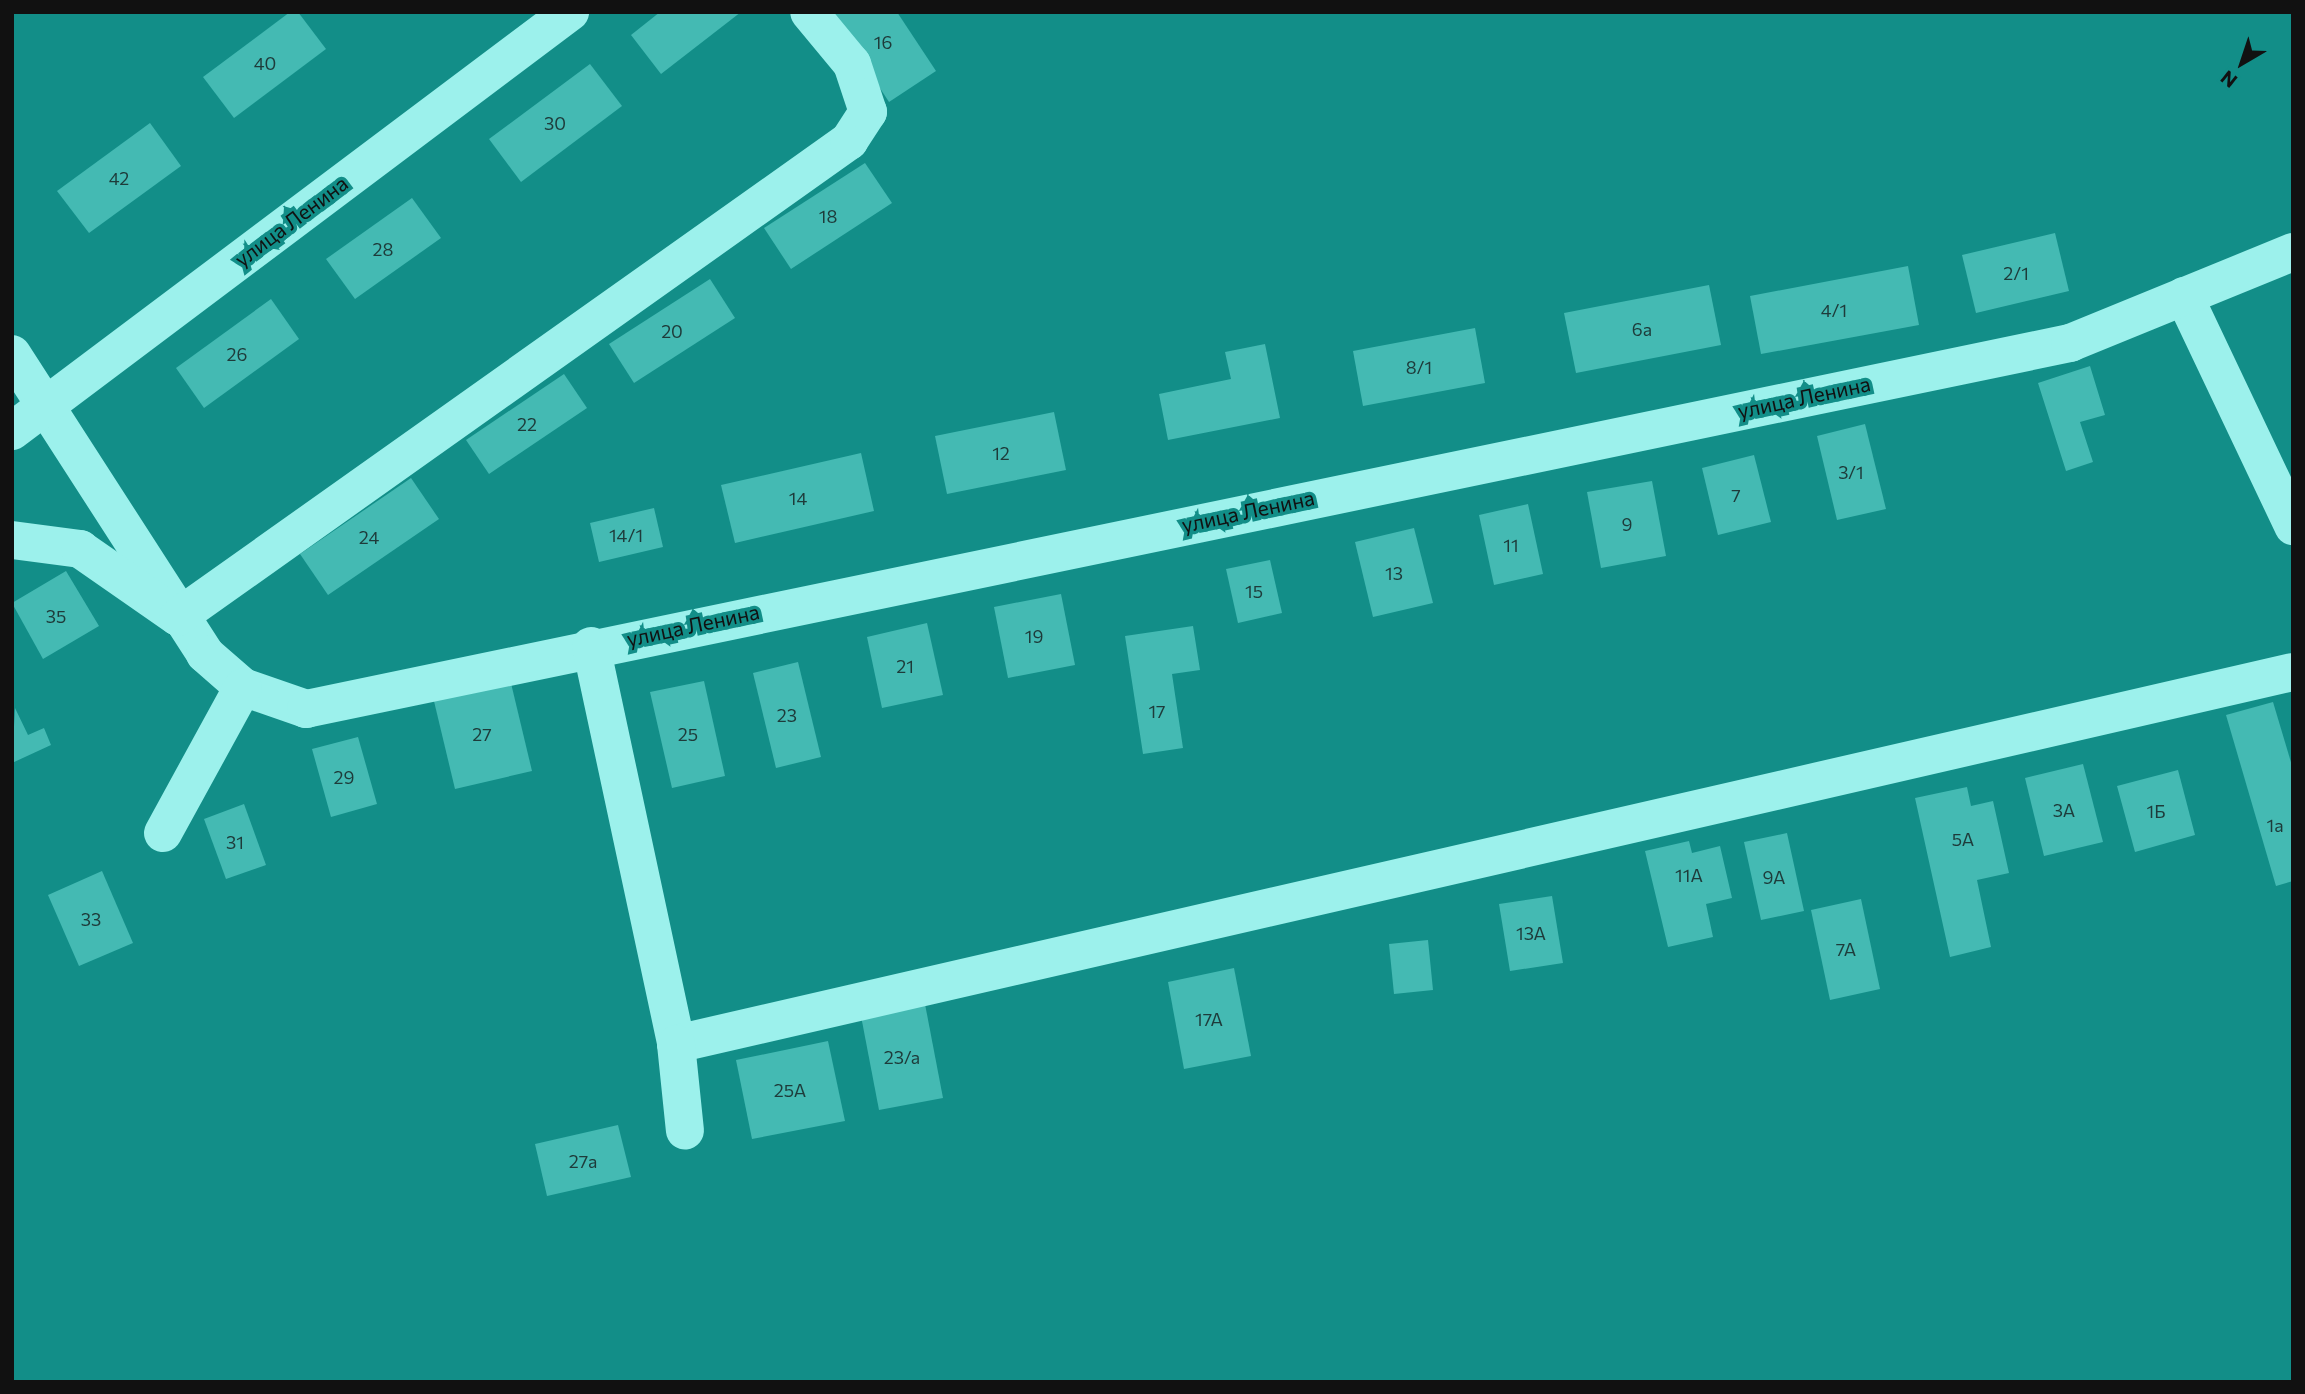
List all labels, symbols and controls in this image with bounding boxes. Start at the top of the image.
north arrow [2207,28,2277,98]
house number: 16 [874,31,892,53]
house number: 40 [254,52,276,74]
text: N [2216,66,2241,93]
house number: 30 [544,112,566,134]
house number: 42 [109,167,129,189]
street label: улица Ленина [229,170,353,272]
house number: 18 [819,205,837,227]
house number: 28 [373,238,393,260]
house number: 2/1 [2003,262,2029,284]
house number: 4/1 [1821,299,1847,321]
house number: 6а [1632,318,1652,340]
house number: 20 [661,320,683,342]
house number: 26 [227,343,247,365]
house number: 8/1 [1406,356,1432,378]
street label: улица Ленина [1735,371,1873,423]
house number: 22 [517,413,537,435]
house number: 12 [992,442,1010,464]
house number: 3/1 [1838,461,1864,483]
house number: 7 [1731,484,1741,506]
street label: улица Ленина [1179,485,1317,537]
house number: 14 [789,487,807,509]
house number: 9 [1622,513,1632,535]
house number: 14/1 [609,524,643,546]
house number: 24 [359,526,379,548]
house number: 11 [1503,534,1519,556]
house number: 13 [1385,562,1403,584]
house number: 15 [1245,580,1263,602]
street label: улица Ленина [624,599,762,651]
house number: 35 [46,605,66,627]
house number: 19 [1025,625,1043,647]
house number: 21 [896,655,914,677]
house number: 17 [1148,700,1166,722]
house number: 23 [777,704,797,726]
house number: 27 [472,723,492,745]
house number: 25 [678,723,698,745]
house number: 29 [334,766,354,788]
house number: 3А [2053,799,2075,821]
house number: 1Б [2147,800,2165,822]
house number: 1а [2266,814,2284,836]
house number: 5А [1952,828,1974,850]
house number: 31 [226,831,244,853]
house number: 11А [1675,864,1703,886]
house number: 9А [1763,866,1785,888]
house number: 33 [81,908,101,930]
house number: 13А [1516,922,1546,944]
house number: 7А [1836,938,1856,960]
house number: 17А [1195,1008,1223,1030]
house number: 23/а [884,1046,920,1068]
house number: 25А [774,1079,806,1101]
house number: 27а [569,1150,597,1172]

